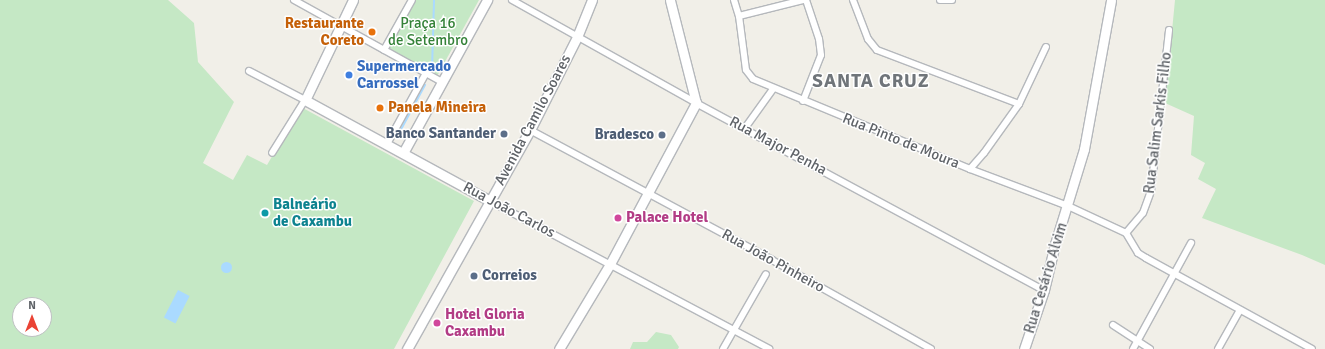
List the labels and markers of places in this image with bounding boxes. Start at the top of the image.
place label: Restaurante Coreto [285,14,364,49]
marker: Restaurante Coreto [367,27,377,37]
place label: Supermercado Carrossel [357,57,451,92]
marker: Supermercado Carrossel [344,70,354,80]
place label: Panela Mineira [388,99,486,117]
marker: Panela Mineira [375,103,385,113]
place label: Banco Santander [385,125,496,143]
place label: Bradesco [594,126,654,144]
marker: Banco Santander [499,129,509,139]
marker: Bradesco [657,130,667,140]
place label: Balneário de Caxambu [273,195,352,230]
marker: Balneário de Caxambu [260,208,270,218]
place label: Palace Hotel [626,209,708,227]
marker: Palace Hotel [613,213,623,223]
place label: Correios [482,267,537,285]
marker: Correios [469,271,479,281]
place label: Hotel Gloria Caxambu [445,305,525,340]
marker: Hotel Gloria Caxambu [432,318,442,328]

